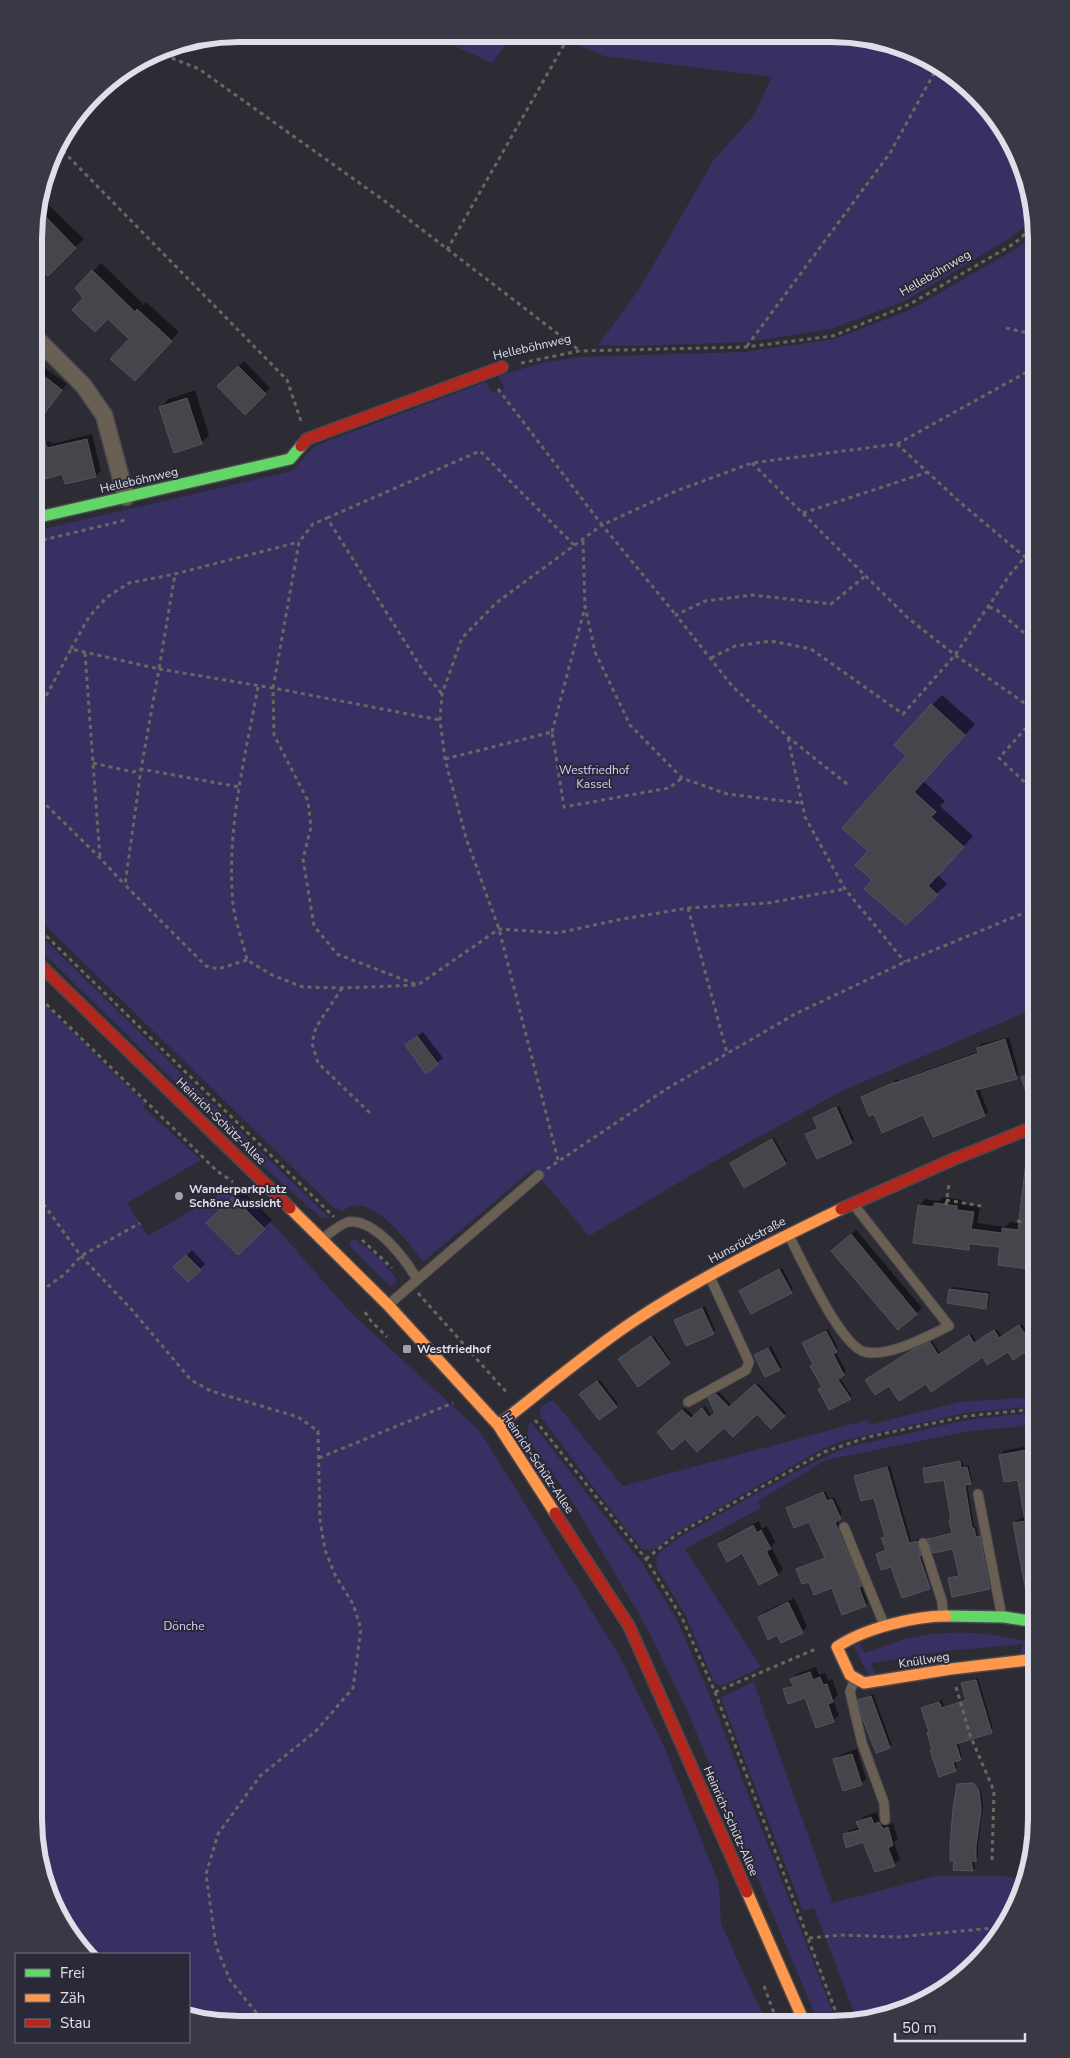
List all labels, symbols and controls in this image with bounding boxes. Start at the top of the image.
street label: Helleböhnweg [897,246,973,300]
street label: Helleböhnweg [491,330,573,364]
street label: Helleböhnweg [98,463,180,497]
park label: Westfriedhof Kassel [559,762,630,792]
street label: Heinrich-Schütz-Allee [173,1074,269,1168]
place label: Wanderparkplatz Schöne Aussicht [189,1181,287,1211]
marker: Wanderparkplatz Schöne Aussicht [173,1190,185,1202]
street label: Hunsrückstraße [706,1213,788,1267]
place label: Westfriedhof [417,1341,491,1357]
marker: Westfriedhof [401,1343,413,1355]
street label: Heinrich-Schütz-Allee [498,1409,578,1517]
park label: Dönche [163,1618,205,1634]
street label: Knüllweg [897,1648,951,1672]
street label: Heinrich-Schütz-Allee [700,1764,762,1878]
legend [15,1953,190,2043]
text: Frei [60,1963,85,1983]
text: Zäh [60,1988,85,2008]
scale bar [895,2010,1025,2042]
text: Stau [60,2013,91,2033]
text: 50 m [902,2018,937,2038]

